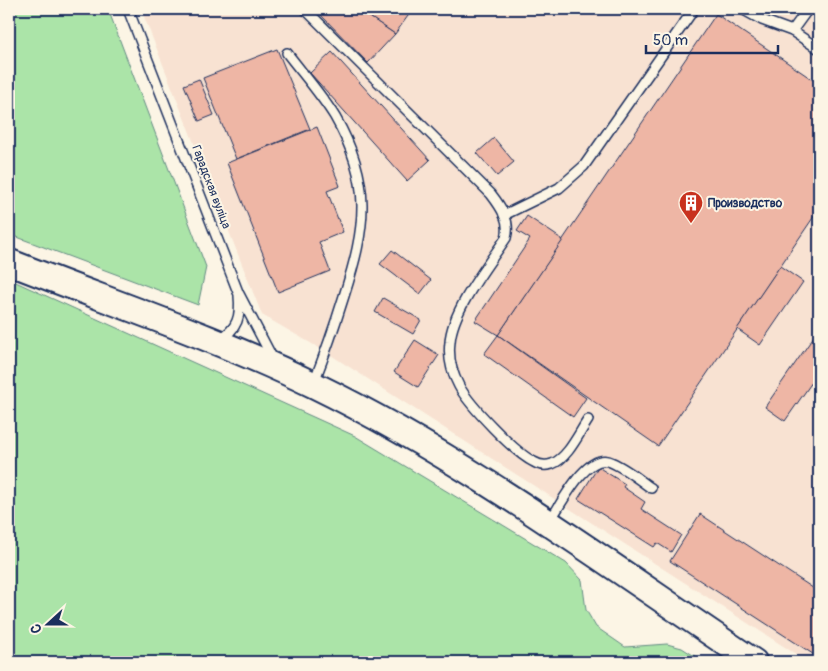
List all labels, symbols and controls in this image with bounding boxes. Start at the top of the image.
scale bar [646,22,778,54]
text: 50 m [653,31,688,50]
street label: Гарадская вуліца [188,143,234,231]
building icon: Производство [678,190,704,224]
place label: Производство [708,196,783,211]
north arrow [22,598,72,648]
text: С [27,621,46,636]

